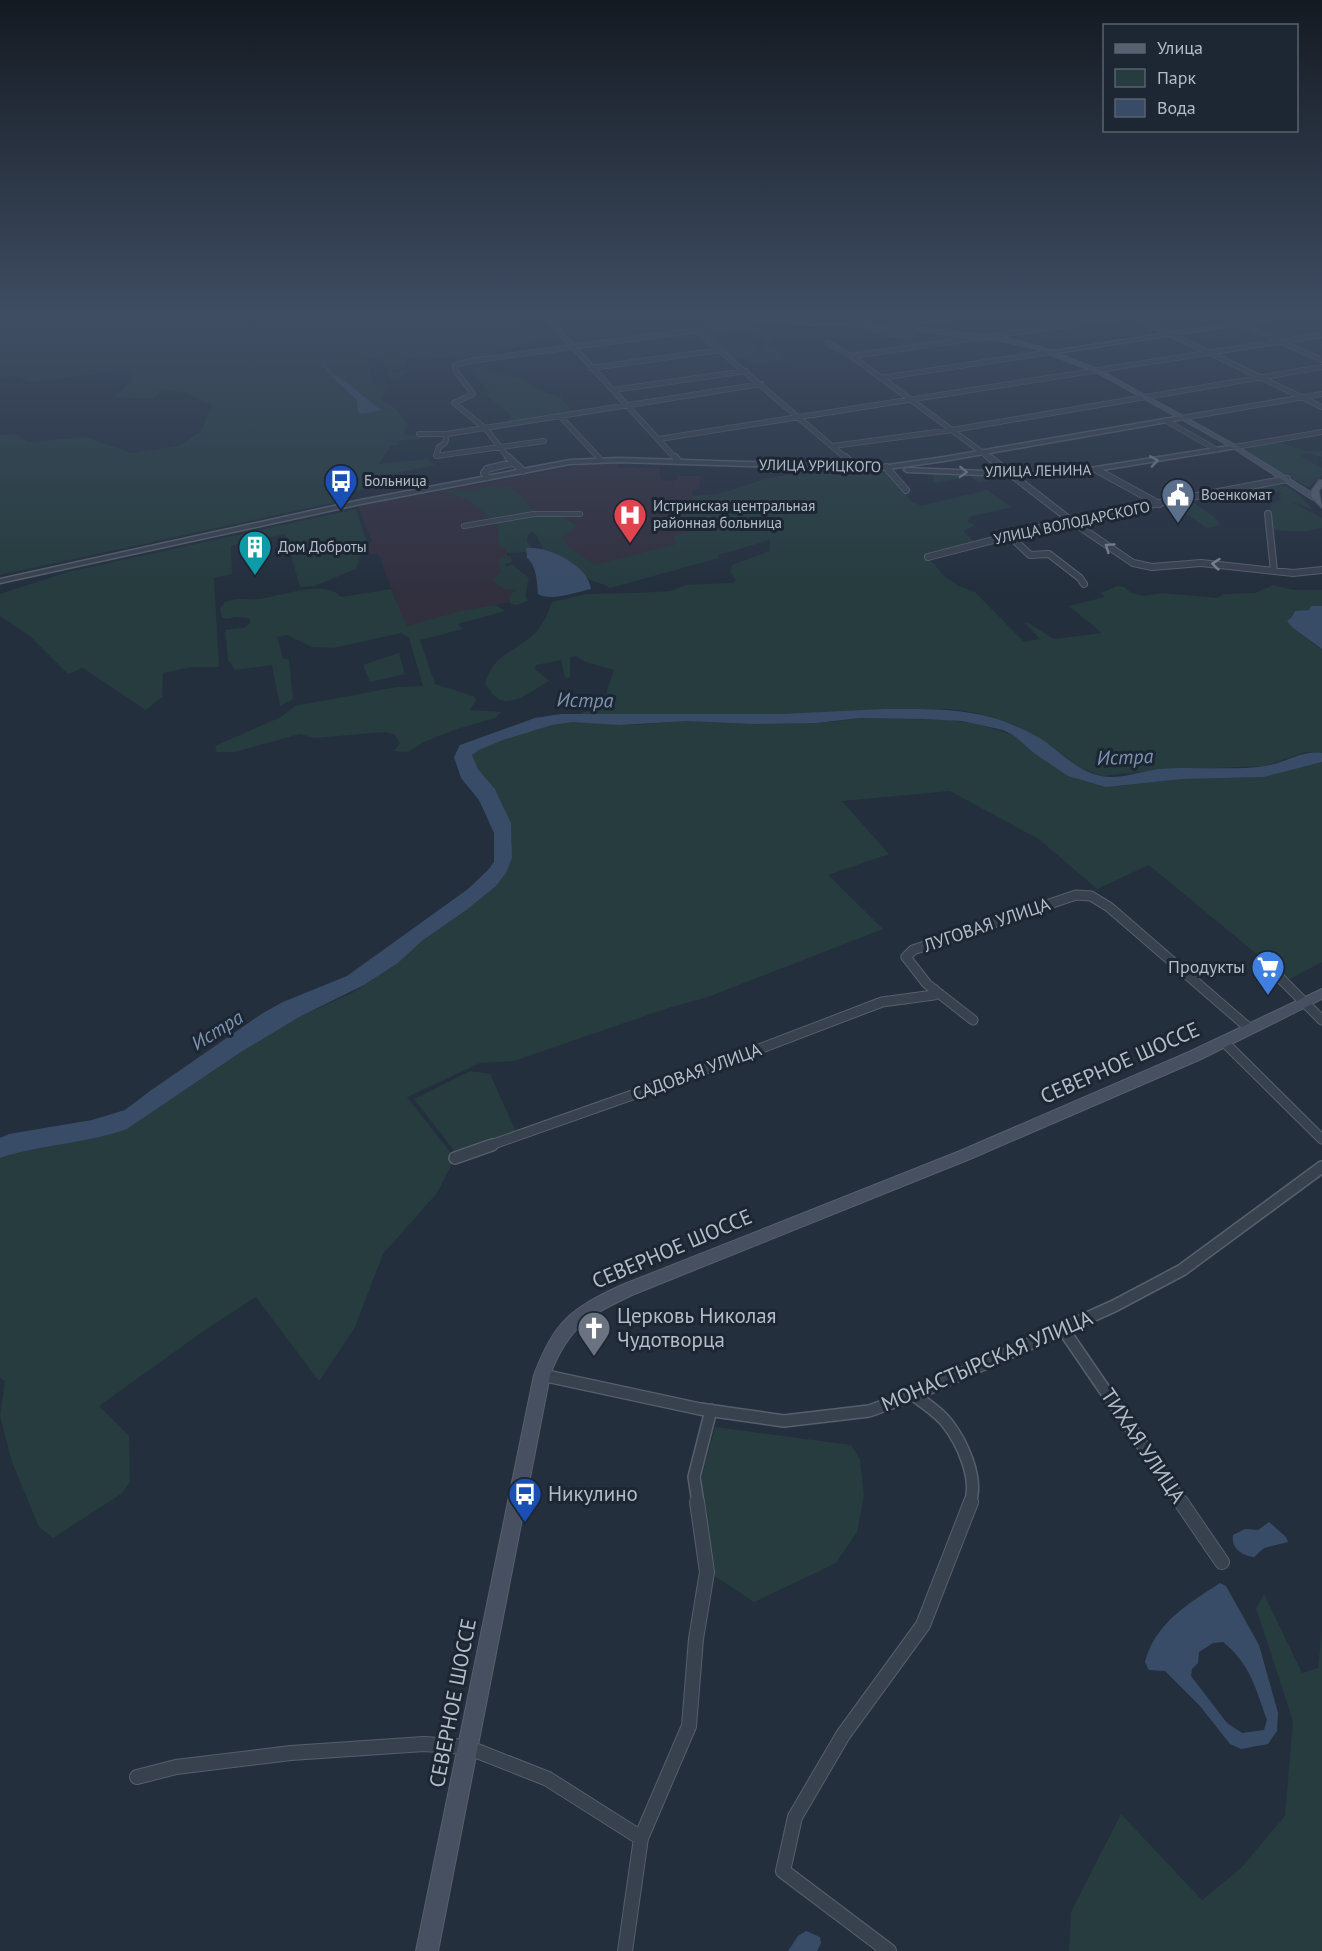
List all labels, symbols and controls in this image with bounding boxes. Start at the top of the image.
legend [1103,24,1298,132]
text: Улица [1157,36,1203,59]
text: Парк [1157,66,1197,89]
text: Вода [1157,96,1196,119]
street label: УЛИЦА УРИЦКОГО [759,455,881,476]
one-way arrow [1150,455,1159,467]
street label: УЛИЦА ЛЕНИНА [985,460,1092,481]
bus stop icon: Больница [323,463,359,510]
one-way arrow [959,466,968,479]
place label: Больница [364,471,427,490]
public building icon: Военкомат [1160,477,1196,524]
place label: Военкомат [1201,485,1272,504]
place label: Истринская центральная районная больница [653,496,815,532]
hospital icon: Истринская центральная районная больница [612,497,648,544]
street label: УЛИЦА ВОЛОДАРСКОГО [992,497,1152,548]
building icon: Дом Доброты [237,529,273,576]
place label: Дом Доброты [278,537,367,556]
one-way arrow [1105,543,1116,554]
one-way arrow [1211,558,1220,571]
water label: Истра [557,687,614,713]
water label: Истра [1096,743,1154,771]
street label: ЛУГОВАЯ УЛИЦА [920,892,1054,957]
supermarket icon: Продукты [1250,949,1286,996]
place label: Продукты [1168,955,1245,978]
water label: Истра [186,1004,248,1056]
street label: СЕВЕРНОЕ ШОССЕ [1036,1015,1204,1110]
street label: САДОВАЯ УЛИЦА [629,1037,765,1106]
street label: СЕВЕРНОЕ ШОССЕ [588,1203,756,1294]
place label: Церковь Николая Чудотворца [617,1302,777,1353]
street label: МОНАСТЫРСКАЯ УЛИЦА [877,1304,1097,1417]
church icon: Церковь Николая Чудотворца [576,1310,612,1357]
street label: ТИХАЯ УЛИЦА [1095,1383,1192,1509]
bus stop icon: Никулино [507,1476,543,1523]
place label: Никулино [548,1480,638,1507]
street label: СЕВЕРНОЕ ШОССЕ [423,1616,482,1790]

